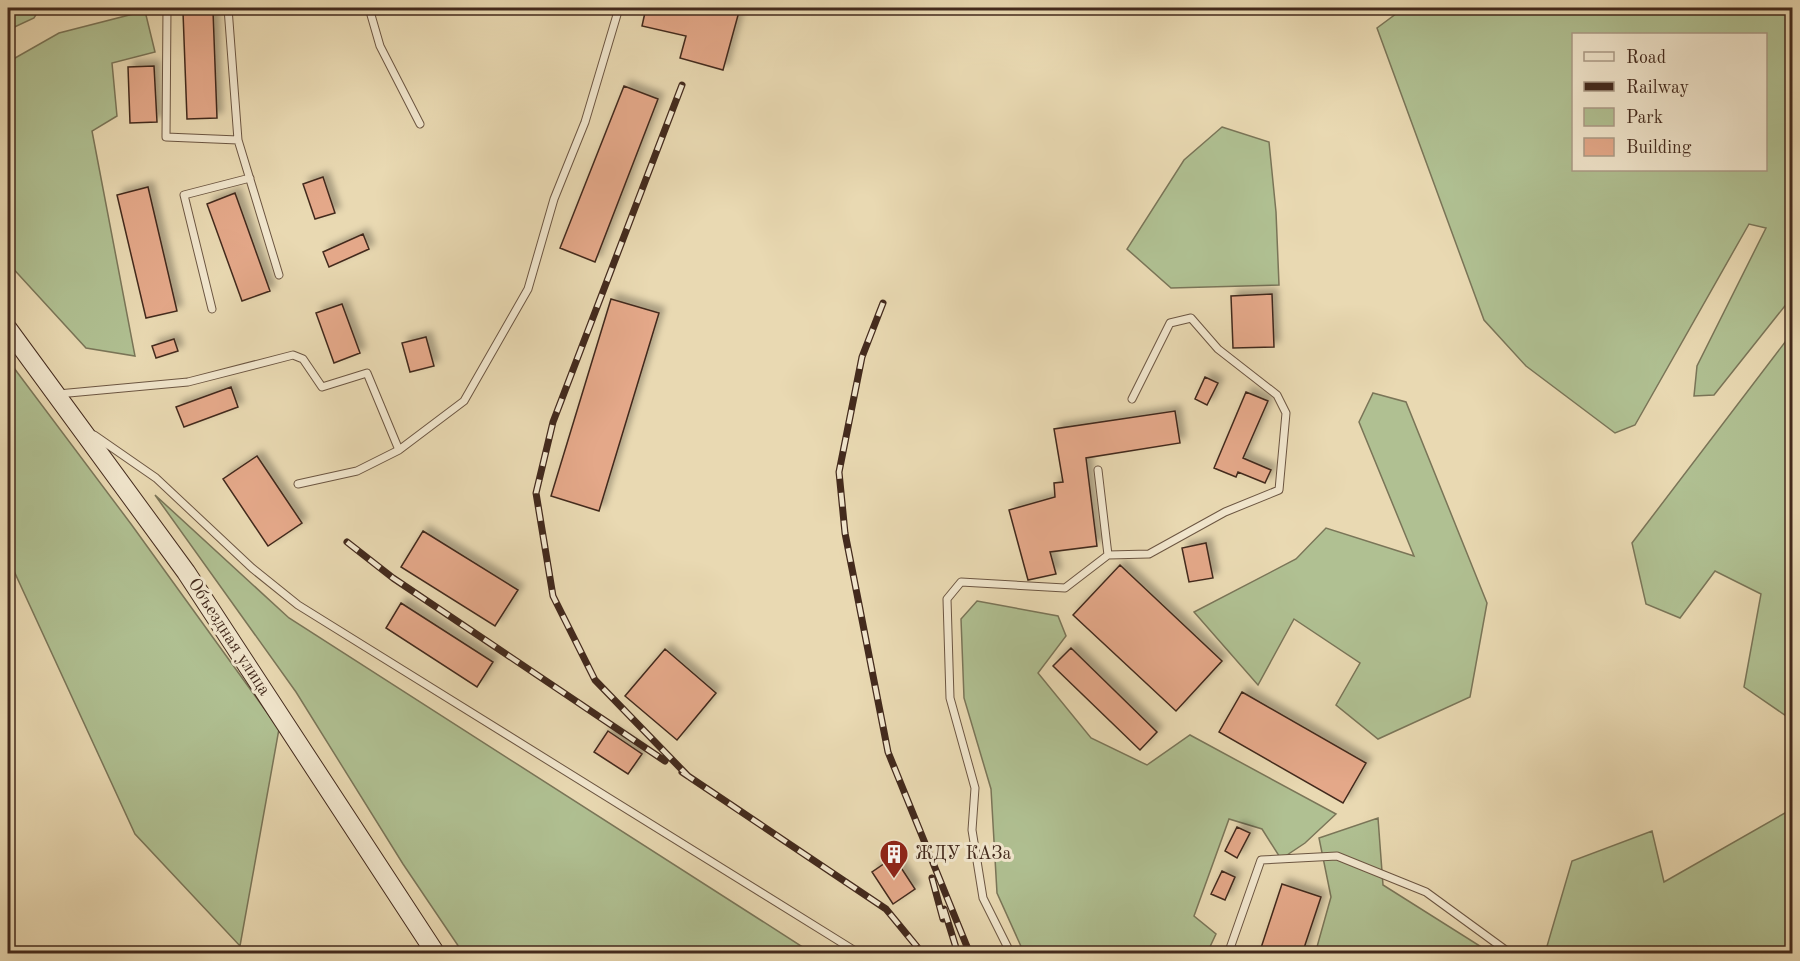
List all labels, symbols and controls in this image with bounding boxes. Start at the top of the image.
legend [1572,33,1767,171]
text: Road [1626,49,1666,67]
text: Railway [1626,79,1689,97]
text: Park [1626,109,1663,127]
text: Building [1626,139,1692,157]
street label: Объездная улица [184,575,274,699]
building icon: ЖДУ КАЗа [878,838,910,880]
place label: ЖДУ КАЗа [915,845,1011,863]

